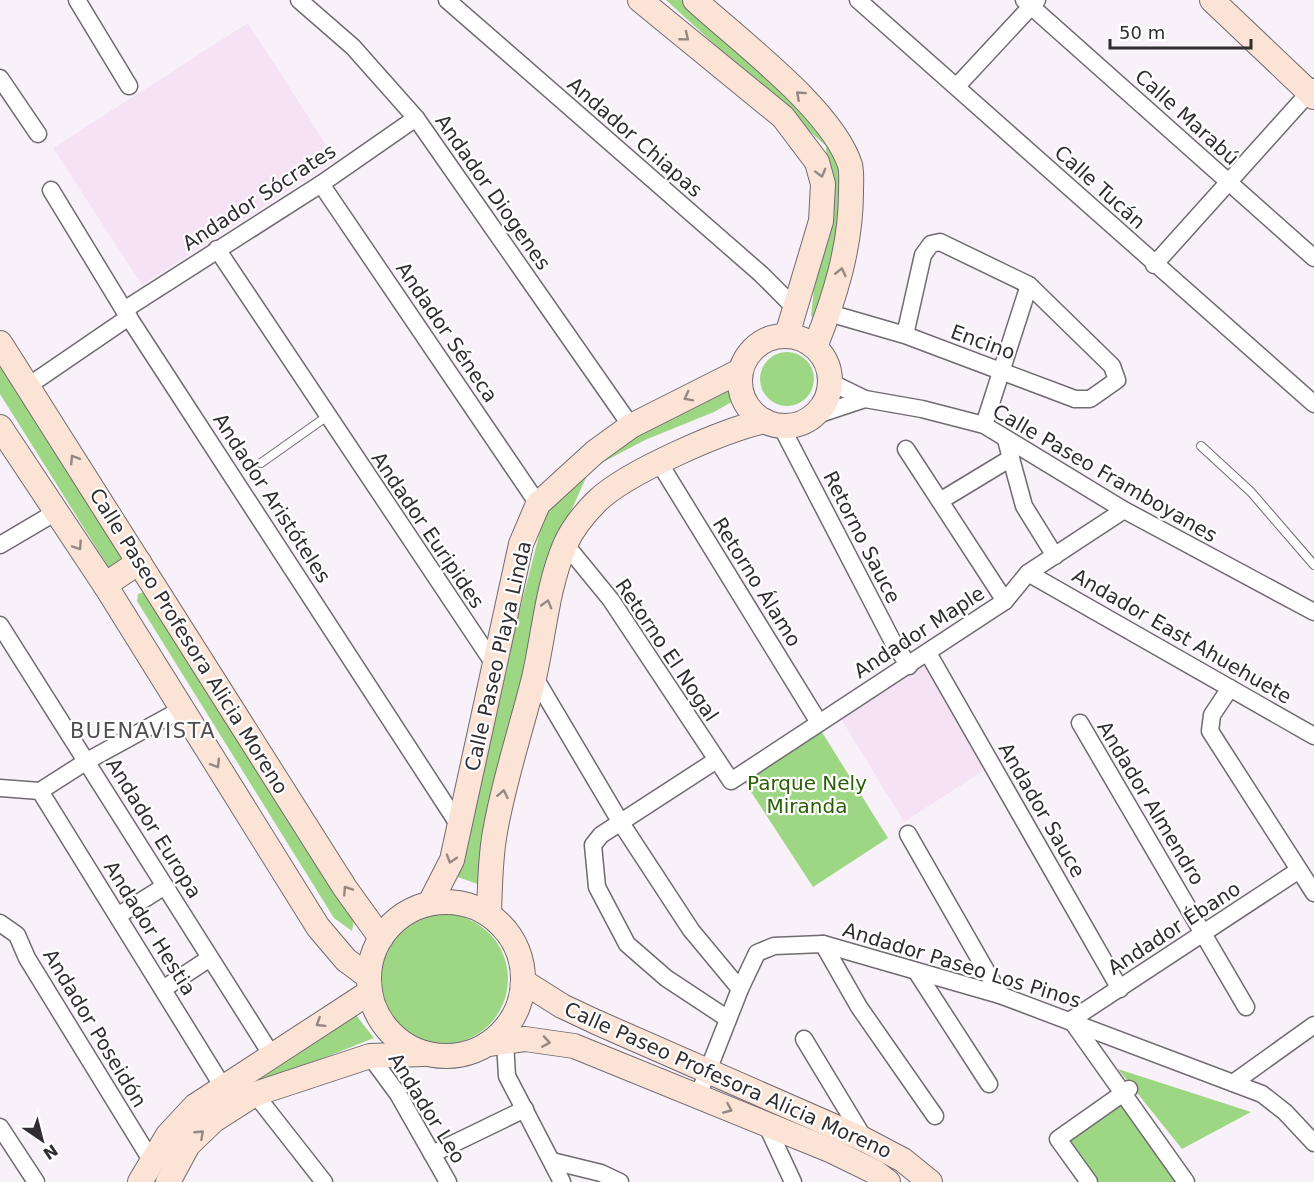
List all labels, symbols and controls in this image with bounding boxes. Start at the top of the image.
scale bar [1110,12,1251,50]
text: 50 m [1119,22,1165,43]
one-way arrow [678,30,689,41]
street label: Calle Marabú [1130,64,1244,170]
street label: Andador Chiapas [563,72,707,202]
one-way arrow [796,91,807,102]
street label: Andador Diogenes [430,110,556,274]
street label: Andador Sócrates [178,139,340,255]
street label: Calle Tucán [1050,140,1150,234]
one-way arrow [813,168,826,178]
street label: Andador Séneca [391,257,503,407]
one-way arrow [833,267,846,277]
street label: Encino [948,319,1018,365]
one-way arrow [684,390,694,401]
street label: Calle Paseo Framboyanes [989,399,1221,547]
street label: Andador Aristóteles [208,409,336,587]
street label: Andador Euripides [367,447,489,613]
one-way arrow [70,455,82,465]
street label: Retorno Sauce [818,467,906,607]
street label: Calle Paseo Profesora Alicia Moreno [85,484,293,798]
street label: Retorno Álamo [708,513,806,651]
one-way arrow [71,539,82,550]
street label: Calle Paseo Playa Linda [460,539,536,773]
street label: Andador East Ahuehuete [1068,563,1296,709]
street label: Retorno El Nogal [610,574,724,726]
street label: Andador Maple [849,581,989,683]
one-way arrow [540,599,552,610]
street label: Andador Almendro [1092,717,1210,889]
district label: BUENAVISTA [70,719,216,743]
street label: Andador Sauce [994,738,1090,882]
street label: Andador Europa [101,753,207,903]
one-way arrow [208,758,220,768]
park label: Parque Nely Miranda [747,771,867,818]
one-way arrow [496,789,509,799]
one-way arrow [446,853,459,864]
street label: Andador Hestia [99,856,201,1000]
street label: Andador Ébano [1103,876,1245,980]
one-way arrow [342,886,354,896]
street label: Andador Paseo Los Pinos [840,917,1084,1013]
street label: Andador Poseidón [38,945,152,1111]
street label: Calle Paseo Profesora Alicia Moreno [561,997,895,1163]
one-way arrow [316,1016,327,1027]
one-way arrow [542,1035,551,1047]
street label: Andador Leo [383,1048,471,1168]
one-way arrow [722,1102,733,1114]
north arrow [12,1110,72,1170]
one-way arrow [192,1130,203,1141]
text: N [39,1140,61,1163]

